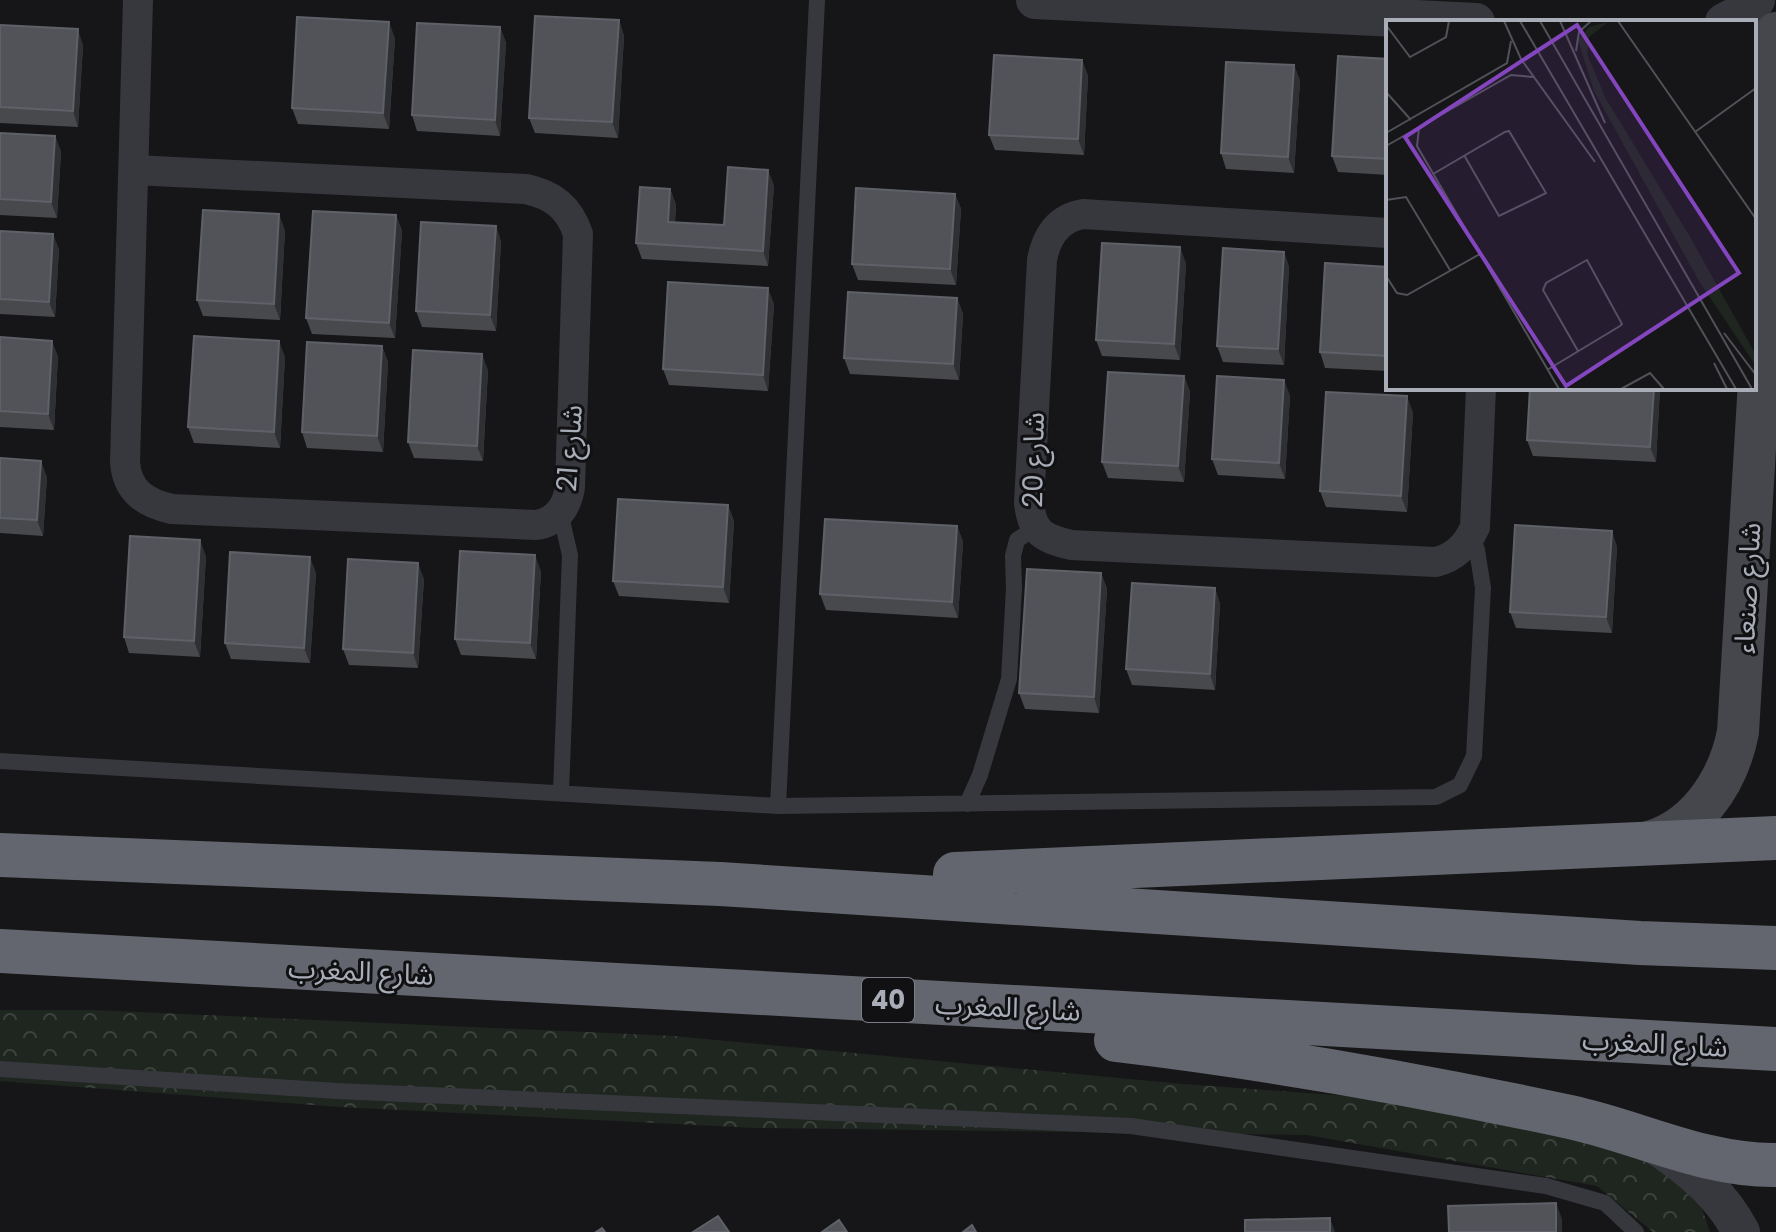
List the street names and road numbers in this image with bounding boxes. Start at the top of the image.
street label: شارع 21 [547,403,593,493]
street label: شارع 20 [1013,412,1055,508]
street label: شارع صنعاء [1725,522,1771,655]
street label: شارع المغرب [287,948,435,996]
road number: 40 [862,978,914,1022]
street label: شارع المغرب [934,984,1082,1032]
street label: شارع المغرب [1581,1020,1729,1068]

